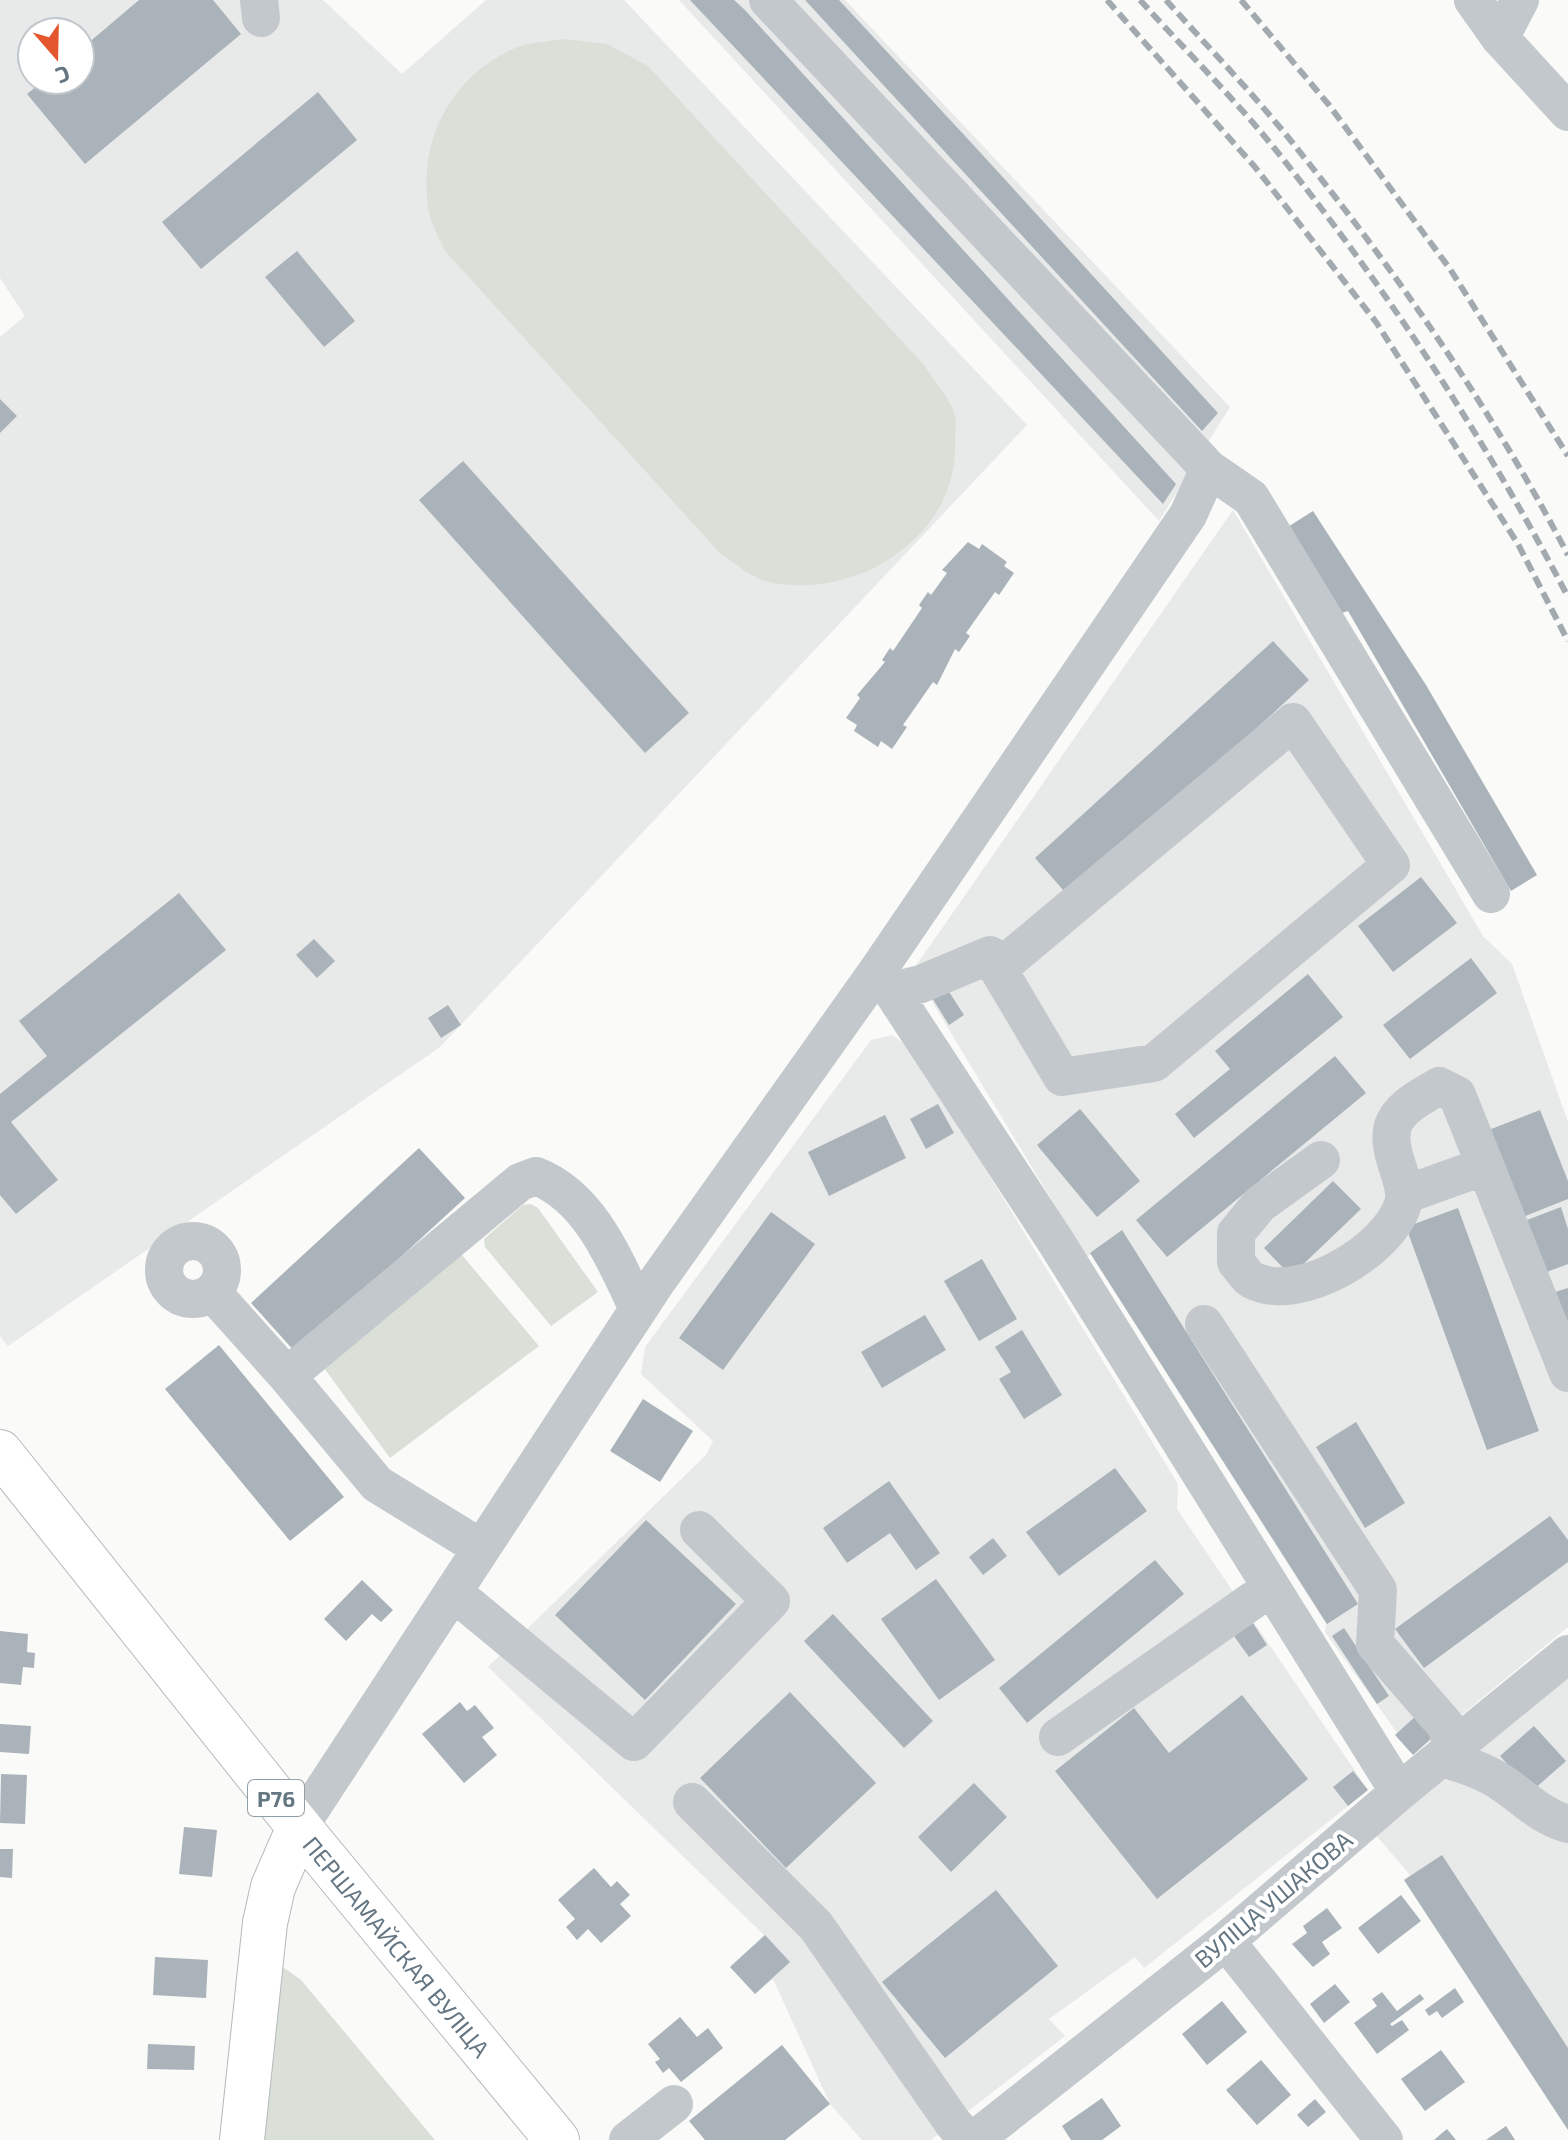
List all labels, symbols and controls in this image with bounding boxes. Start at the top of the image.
north arrow [16,16,96,96]
text: С [53,61,74,90]
road number: Р76 [248,1780,304,1816]
street label: ВУЛІЦА УШАКОВА [1188,1825,1358,1973]
street label: ПЕРШАМАЙСКАЯ ВУЛІЦА [298,1830,497,2062]

